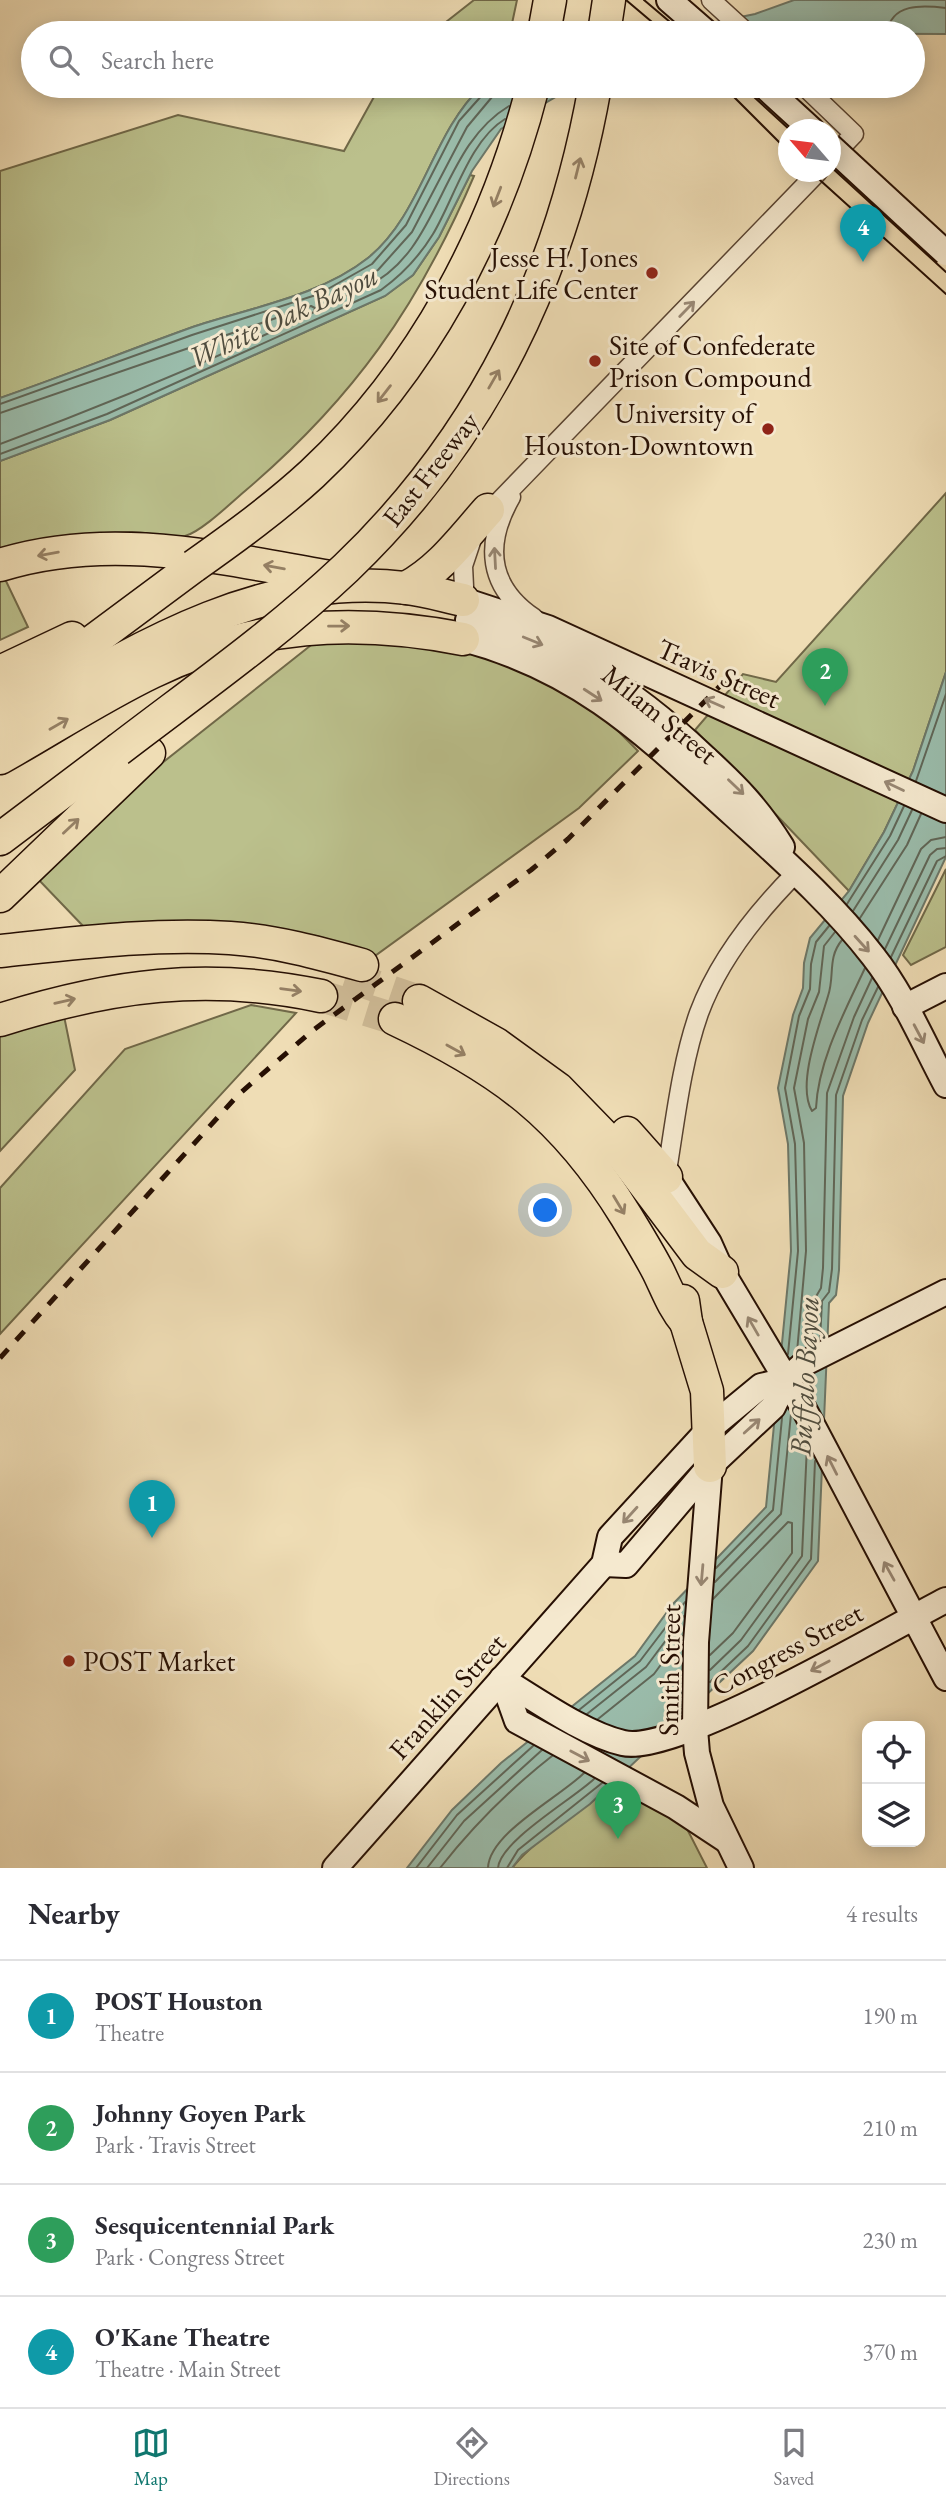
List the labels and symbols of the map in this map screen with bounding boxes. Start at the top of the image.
north arrow [778,119,841,182]
one-way arrow [572,158,585,180]
one-way arrow [489,186,502,208]
pin: 4 [840,204,886,262]
place label: Jesse H. Jones Student Life Center [425,239,639,307]
water label: White Oak Bayou [182,255,384,377]
marker: Jesse H. Jones Student Life Center [644,265,660,281]
one-way arrow [678,301,695,318]
place label: Site of Confederate Prison Compound [609,327,815,395]
marker: Site of Confederate Prison Compound [587,353,603,369]
one-way arrow [488,369,501,390]
one-way arrow [377,384,392,403]
place label: University of Houston-Downtown [524,395,757,463]
street label: East Freeway [374,403,487,534]
marker: University of Houston-Downtown [760,421,776,437]
one-way arrow [489,547,502,570]
one-way arrow [37,548,60,562]
one-way arrow [263,560,286,573]
one-way arrow [328,619,351,633]
street label: Travis Street [652,630,786,716]
one-way arrow [521,636,543,649]
pin: 2 [802,648,848,706]
street label: Milam Street [595,656,725,772]
one-way arrow [583,688,602,702]
one-way arrow [703,696,725,709]
one-way arrow [49,717,69,731]
one-way arrow [727,778,744,795]
one-way arrow [884,778,905,792]
one-way arrow [62,817,79,834]
one-way arrow [854,935,871,952]
one-way arrow [279,984,302,997]
one-way arrow [54,993,76,1006]
one-way arrow [913,1023,927,1044]
one-way arrow [446,1043,466,1057]
your location [528,1193,562,1227]
one-way arrow [612,1194,626,1214]
water label: Buffalo Bayou [780,1295,828,1458]
one-way arrow [746,1317,760,1337]
one-way arrow [743,1418,761,1434]
one-way arrow [825,1455,839,1476]
pin: 1 [129,1480,175,1538]
one-way arrow [622,1506,638,1524]
one-way arrow [881,1561,895,1582]
one-way arrow [695,1564,708,1586]
street label: Congress Street [705,1594,869,1704]
street label: Smith Street [650,1603,688,1736]
street label: Franklin Street [381,1625,513,1767]
place label: POST Market [83,1643,235,1679]
marker: POST Market [61,1653,77,1669]
one-way arrow [810,1659,831,1673]
one-way arrow [570,1749,590,1763]
pin: 3 [595,1781,641,1839]

